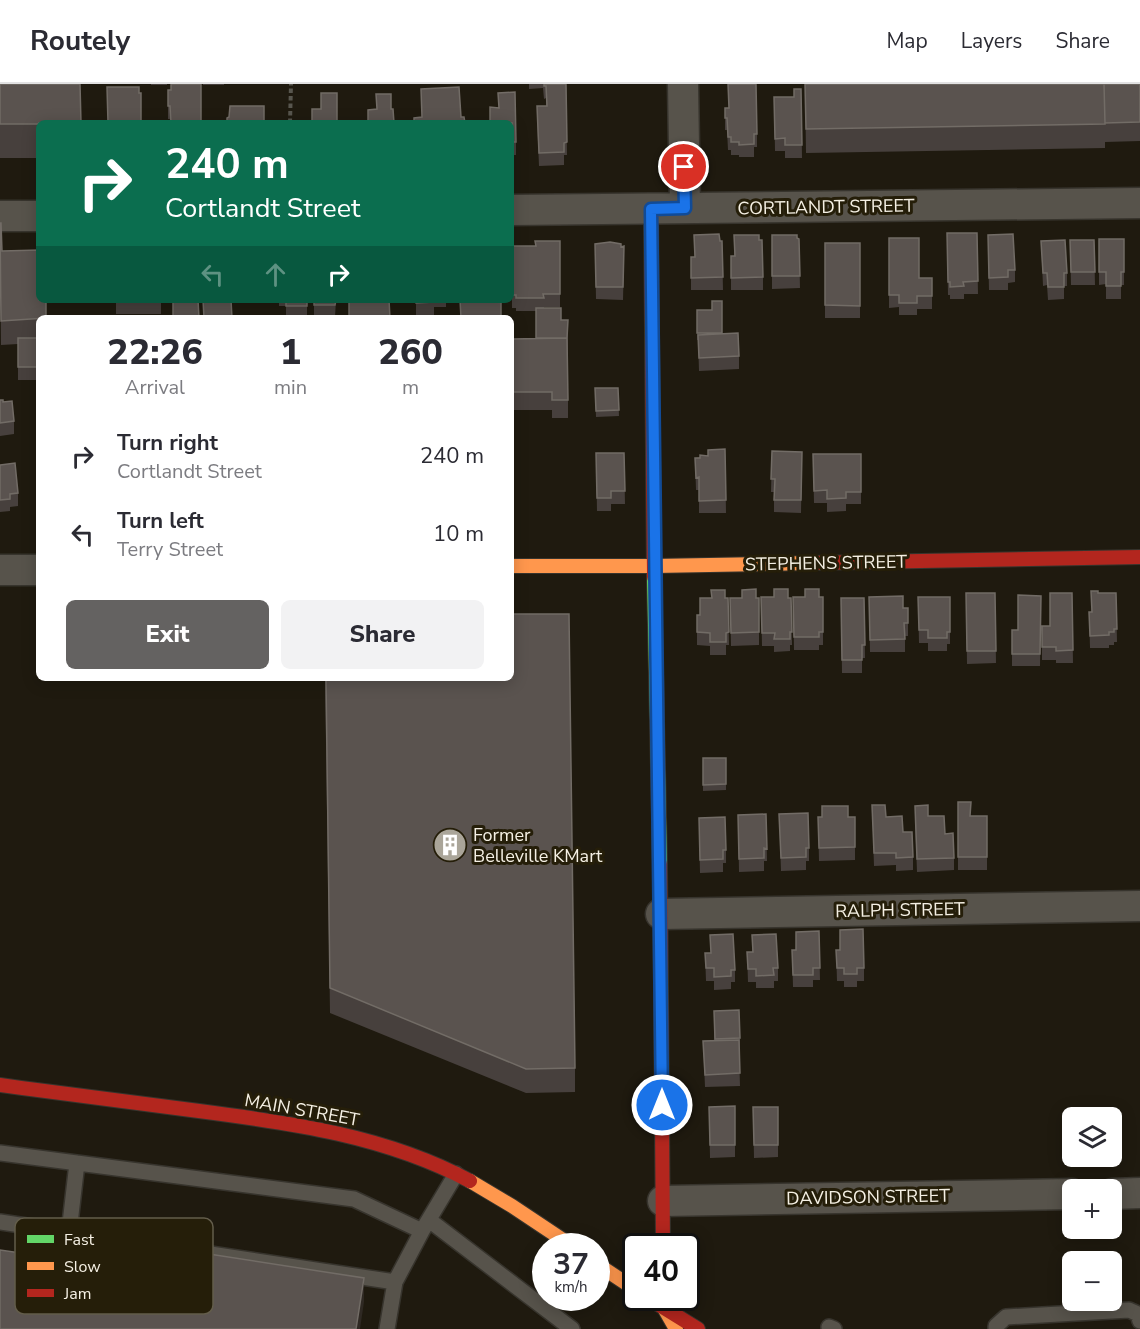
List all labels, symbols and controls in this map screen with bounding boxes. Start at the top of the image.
text: Routely [30,22,130,60]
text: Map [886,27,928,55]
text: Layers [961,27,1022,55]
text: Share [1055,27,1110,55]
text: 240 m [165,136,289,193]
pin [658,141,709,192]
icon: right [66,144,144,222]
icon: arrive [667,150,700,183]
text: Cortlandt Street [165,190,361,227]
street label: CORTLANDT STREET [737,193,915,221]
icon: left [196,258,229,291]
icon: ahead [259,258,292,291]
icon: right [322,258,355,291]
text: 22:26 [107,328,203,377]
text: 1 [280,328,301,377]
text: 260 [378,328,443,377]
text: Arrival [125,374,185,401]
text: min [274,374,307,401]
text: m [402,374,419,401]
text: Turn right [117,428,218,458]
icon: right [66,440,99,473]
text: 240 m [420,441,484,471]
text: Cortlandt Street [117,458,262,485]
text: Turn left [117,506,204,536]
icon: left [66,518,99,551]
text: 10 m [433,519,484,549]
text: Terry Street [117,536,223,563]
street label: STEPHENS STREET [745,550,907,576]
button: Exit [66,600,269,669]
button: Share [281,600,484,669]
place label: Former Belleville KMart [473,823,603,868]
building icon: Former Belleville KMart [432,827,468,863]
street label: RALPH STREET [835,897,965,923]
position arrow [630,1073,694,1137]
street label: MAIN STREET [243,1088,362,1132]
map controls [1062,1107,1122,1311]
button: layers [1062,1107,1122,1167]
button: + [1062,1179,1122,1239]
street label: DAVIDSON STREET [786,1184,950,1210]
legend [15,1218,213,1314]
text: Fast [64,1229,95,1251]
speed limit sign: 40 [622,1233,700,1311]
text: 37 [553,1244,589,1285]
button: − [1062,1251,1122,1311]
text: Slow [64,1256,101,1278]
text: km/h [554,1277,588,1297]
text: Jam [63,1283,91,1305]

